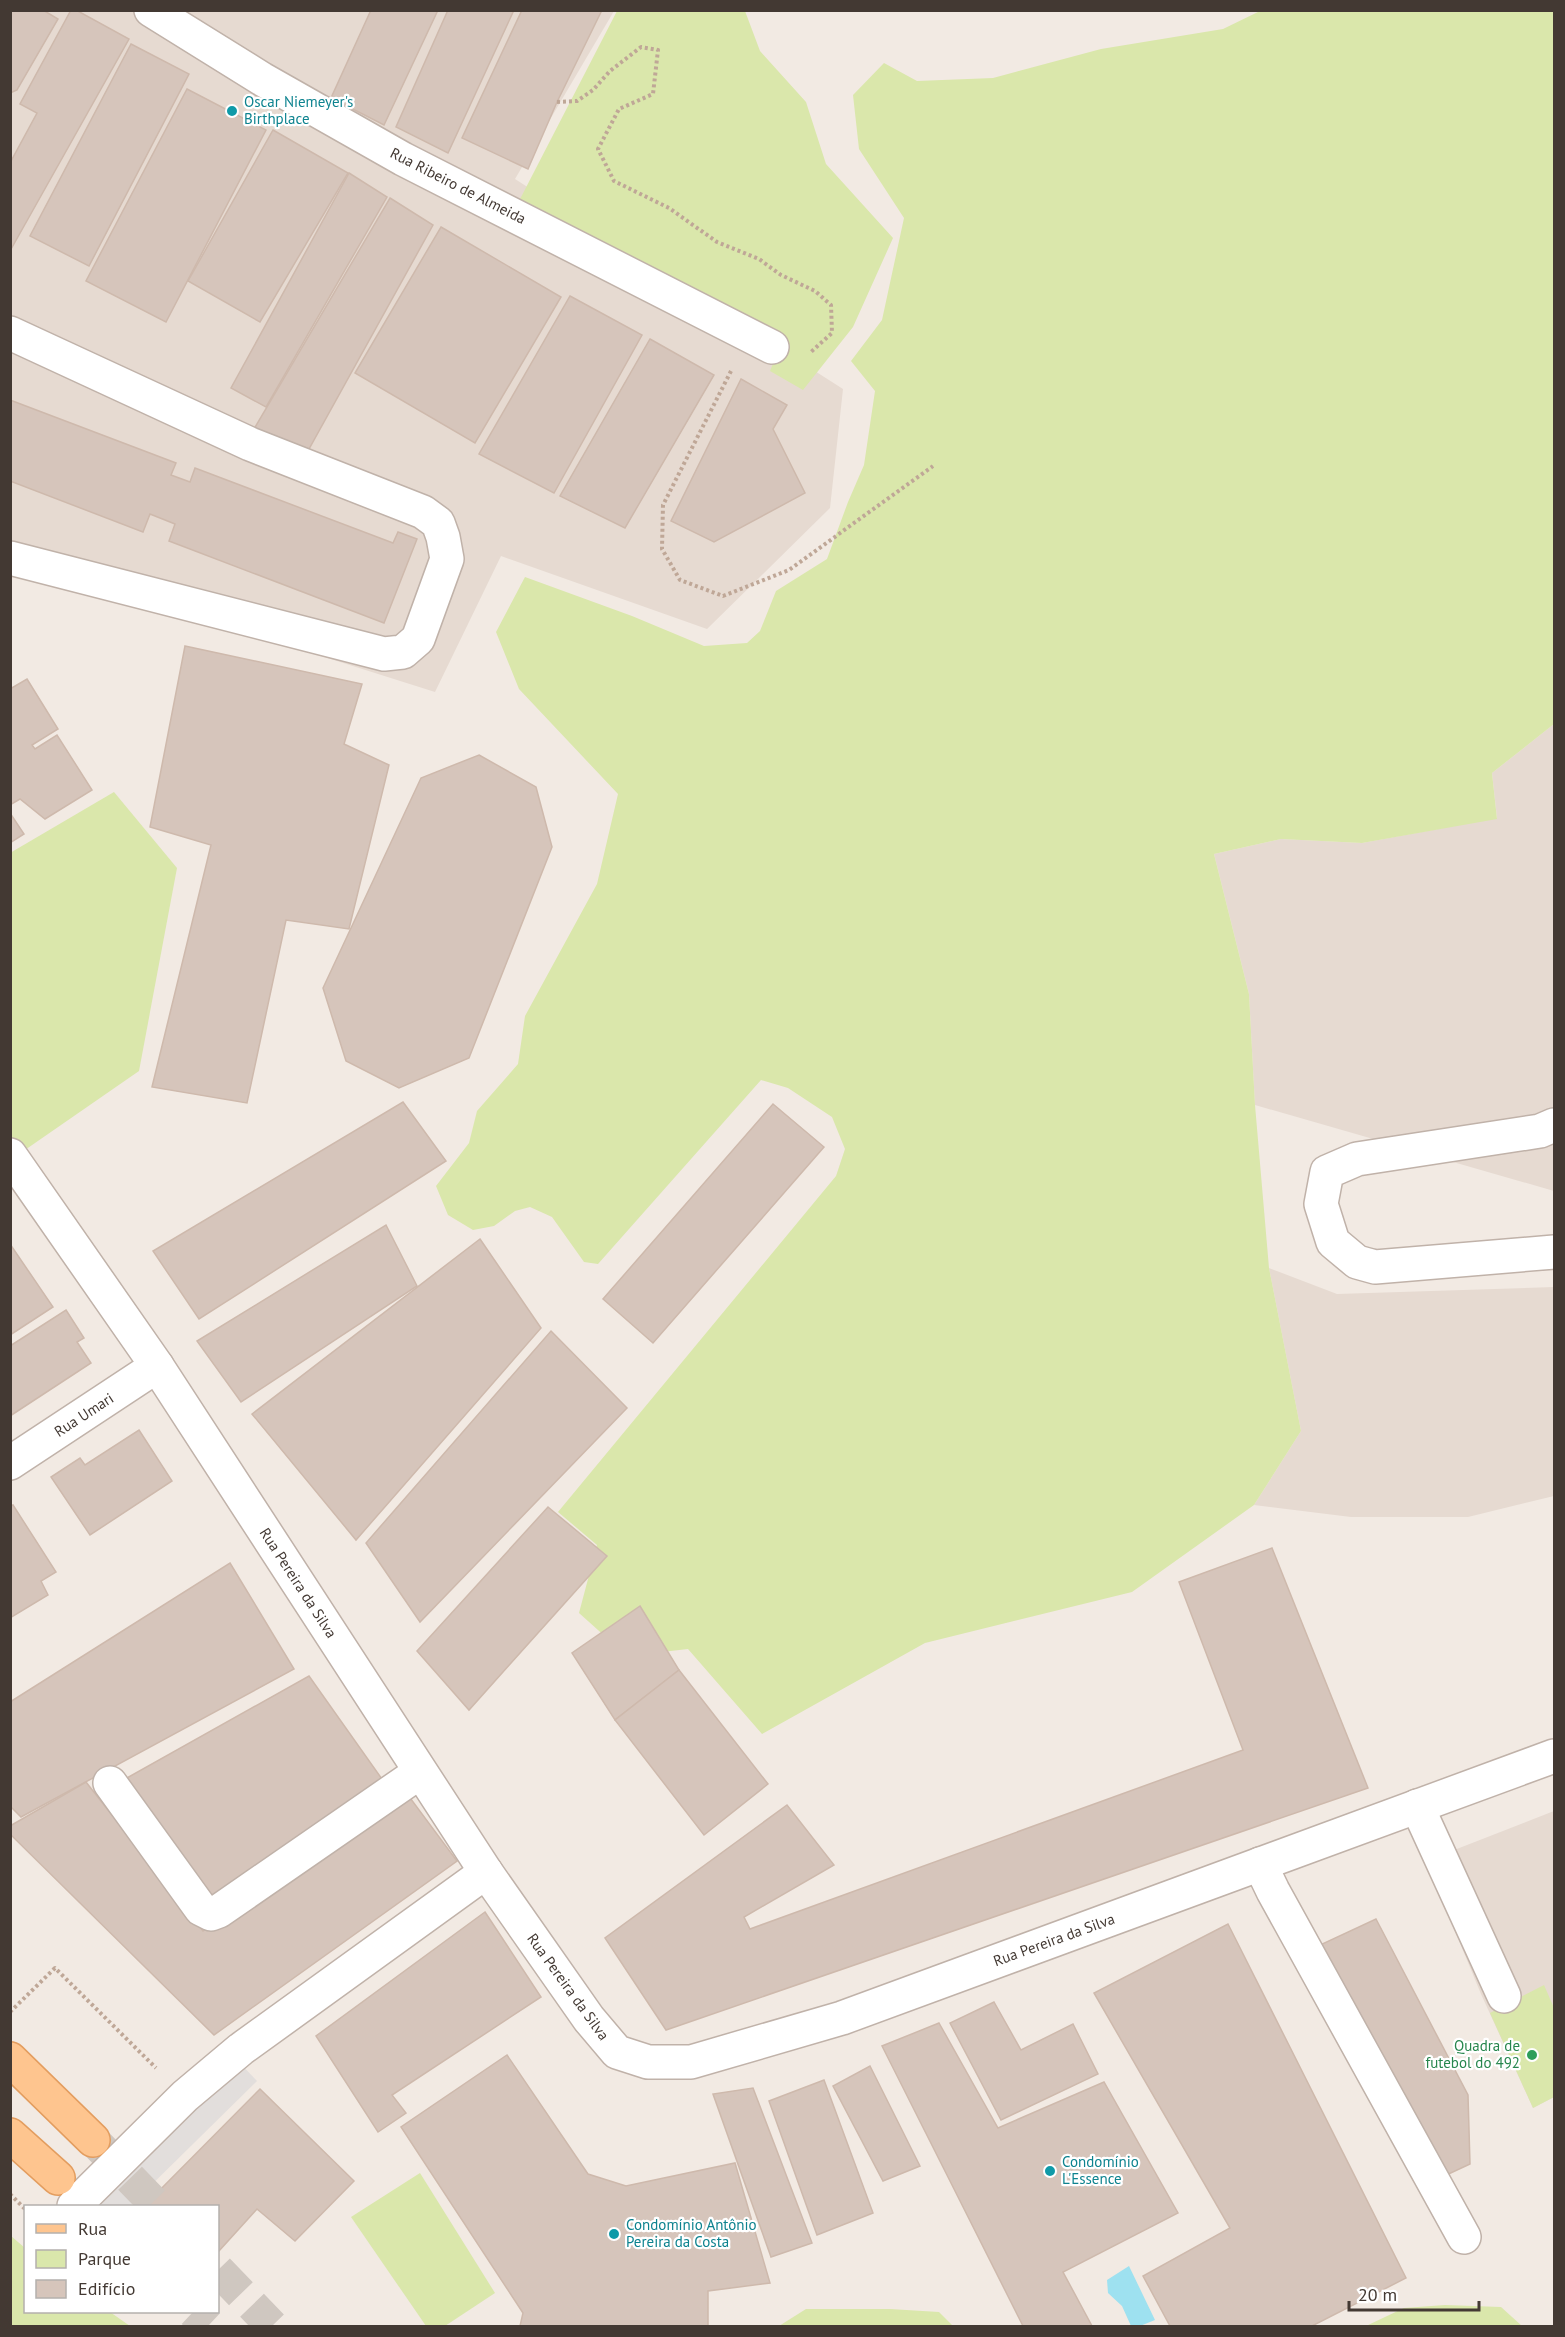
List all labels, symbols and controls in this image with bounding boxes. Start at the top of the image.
place label: Oscar Niemeyer's Birthplace [244,92,353,128]
marker: Oscar Niemeyer's Birthplace [225,104,239,118]
street label: Rua Ribeiro de Almeida [387,143,529,228]
street label: Rua Umari [51,1388,117,1441]
street label: Rua Pereira da Silva [256,1524,341,1641]
street label: Rua Pereira da Silva [991,1909,1117,1970]
street label: Rua Pereira da Silva [523,1930,614,2044]
place label: Quadra de futebol do 492 [1425,2036,1520,2072]
marker: Quadra de futebol do 492 [1525,2048,1539,2062]
place label: Condomínio L'Essence [1062,2152,1139,2188]
marker: Condomínio L'Essence [1043,2164,1057,2178]
legend [24,2205,219,2313]
place label: Condomínio Antônio Pereira da Costa [626,2215,757,2251]
text: Rua [78,2217,107,2240]
marker: Condomínio Antônio Pereira da Costa [607,2227,621,2241]
text: Parque [78,2247,131,2270]
scale bar [1349,2274,1480,2312]
text: Edifício [78,2277,135,2300]
text: 20 m [1358,2283,1397,2306]

